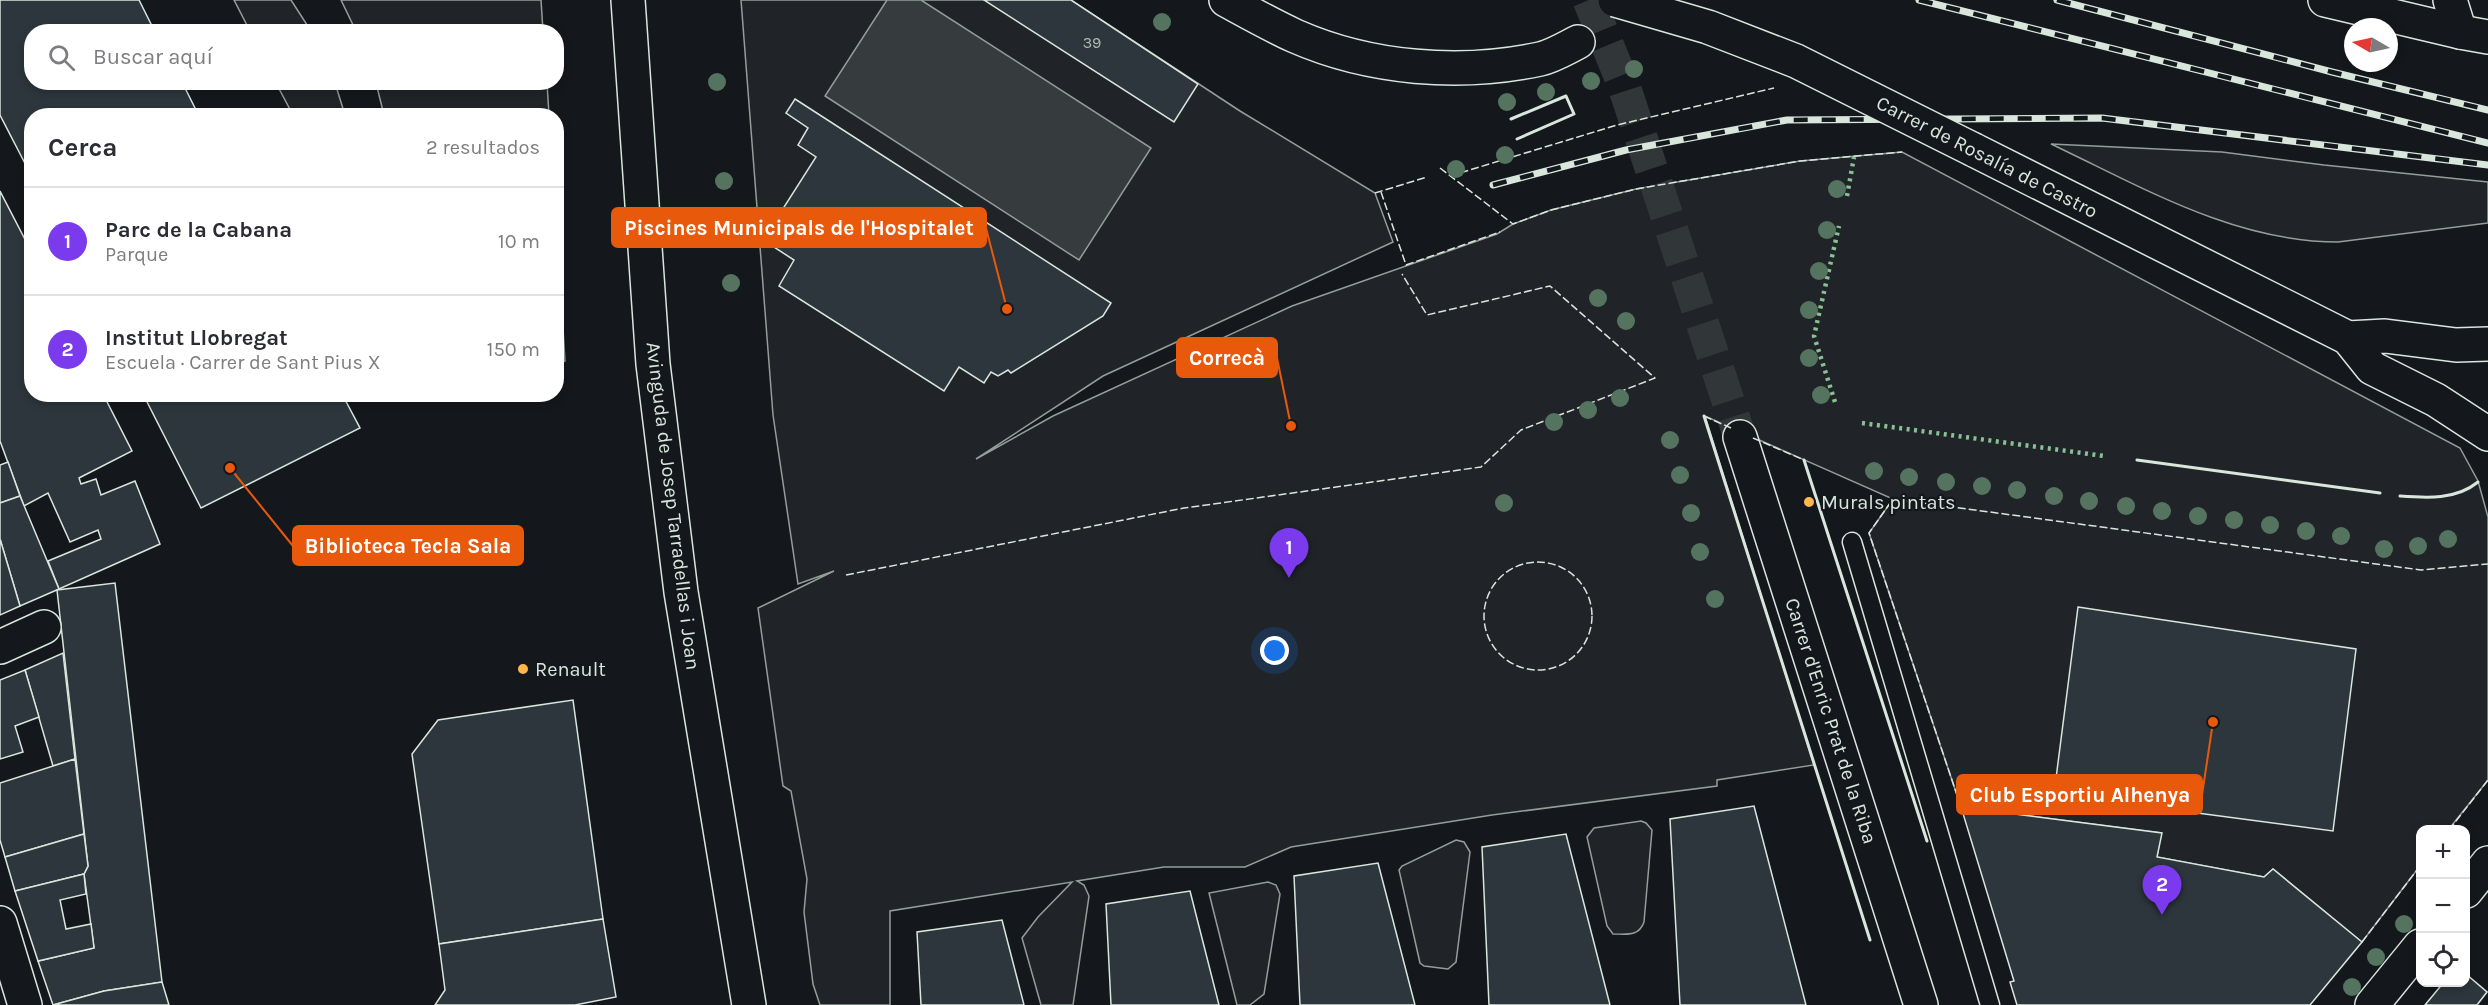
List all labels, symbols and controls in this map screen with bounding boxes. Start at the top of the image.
north arrow [2344,18,2398,72]
search box [24,24,564,90]
house number: 39 [1083,33,1101,52]
icon: search [45,41,78,74]
text: Buscar aquí [93,44,213,70]
street label: Carrer de Rosalía de Castro [1873,91,2101,223]
text: Cerca [48,132,117,163]
text: 2 resultados [426,136,540,159]
callout: Piscines Municipals de l'Hospitalet [612,208,986,247]
text: Piscines Municipals de l'Hospitalet [624,216,974,240]
text: Parc de la Cabana [105,217,292,243]
text: 1 [64,230,71,253]
text: 10 m [498,230,540,253]
text: Parque [105,243,168,266]
text: Institut Llobregat [105,325,288,351]
text: 2 [61,338,74,361]
text: 150 m [487,338,540,361]
callout: Correcà [1177,338,1277,377]
street label: Avinguda de Josep Tarradellas i Joan [641,341,705,671]
text: Correcà [1189,346,1265,370]
text: Escuela · Carrer de Sant Pius X [105,351,381,374]
place label: Murals pintats [1821,491,1955,514]
marker: Murals pintats [1802,495,1816,509]
callout: Biblioteca Tecla Sala [293,526,523,565]
pin: 1 [1270,528,1308,578]
text: Biblioteca Tecla Sala [305,534,511,558]
street label: Carrer d'Enric Prat de la Riba [1780,595,1882,847]
your location [1260,636,1289,665]
place label: Renault [535,658,606,681]
marker: Renault [516,662,530,676]
callout: Club Esportiu Alhenya [1957,775,2202,814]
text: Club Esportiu Alhenya [1970,783,2190,807]
map controls [2416,825,2470,987]
button: + [2416,825,2470,879]
pin: 2 [2142,866,2182,915]
button: − [2416,879,2470,933]
button: locate [2416,933,2470,987]

